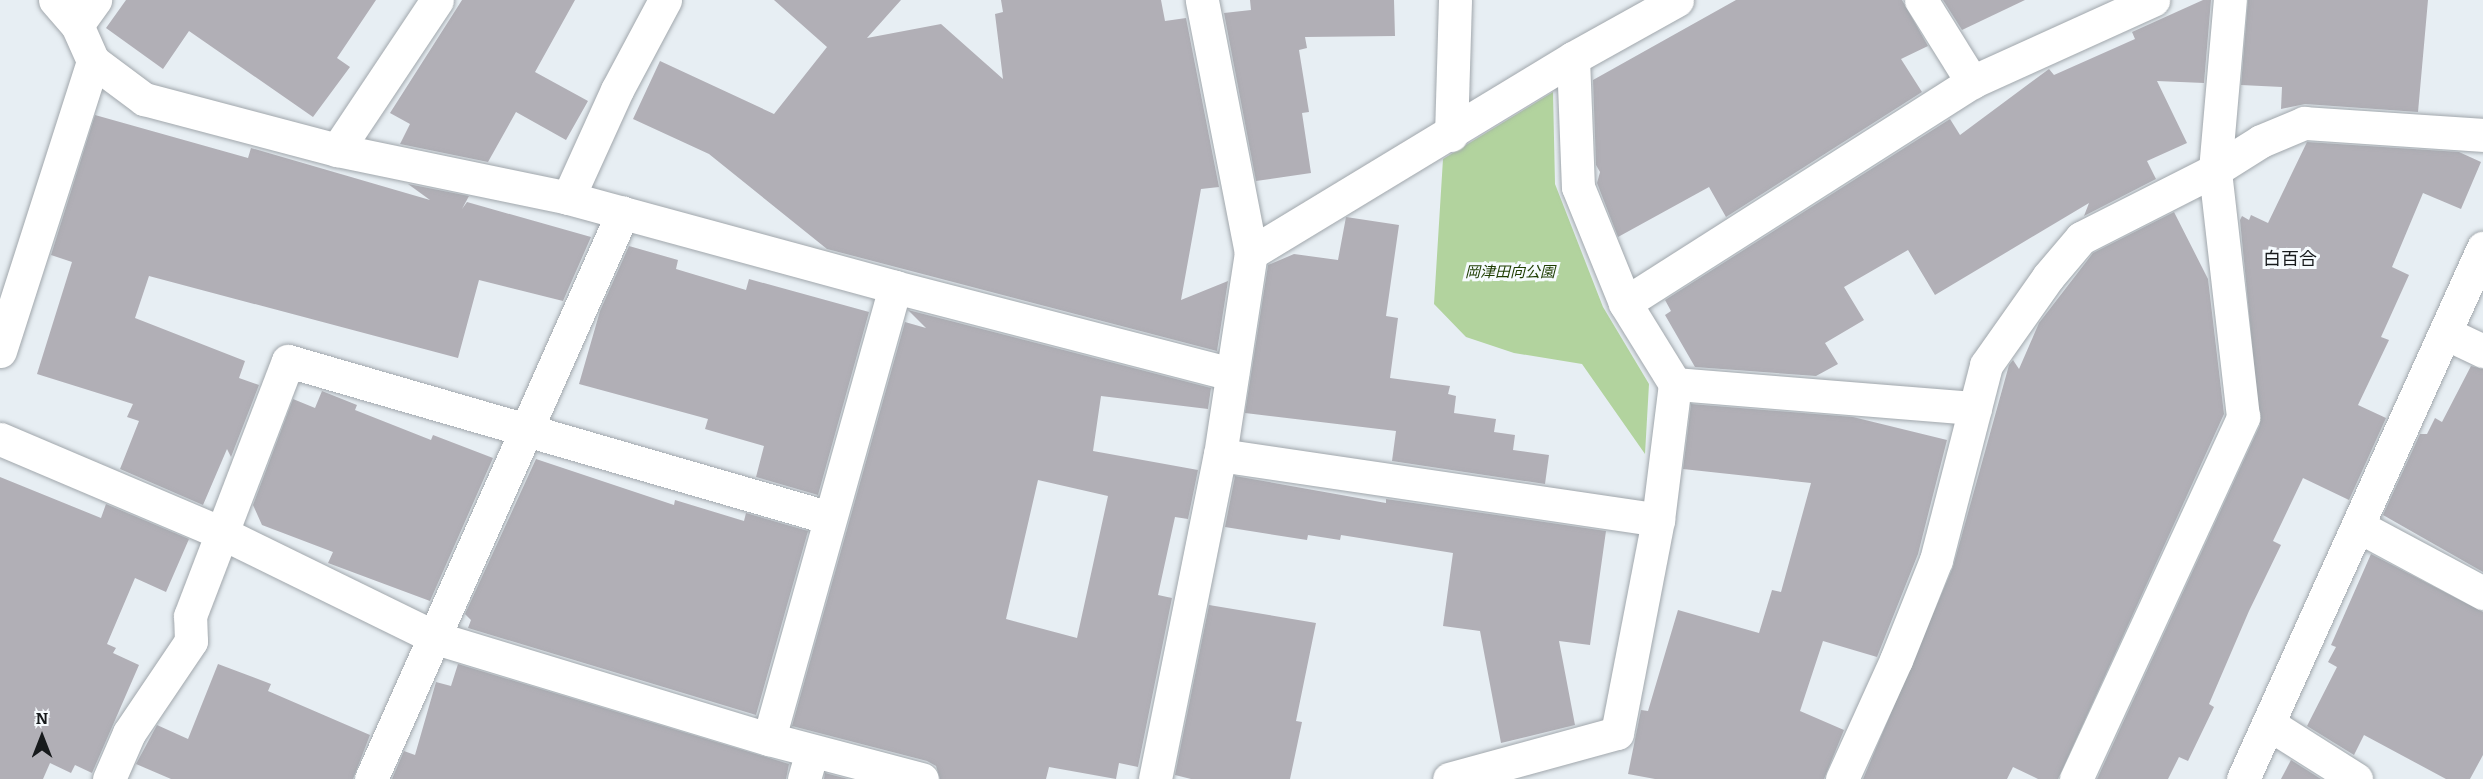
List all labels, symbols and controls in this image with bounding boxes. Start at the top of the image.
district label: 白百合 [2263,248,2317,270]
park label: 岡津田向公園 [1465,264,1555,282]
north arrow [12,707,72,767]
text: N [36,709,48,728]

